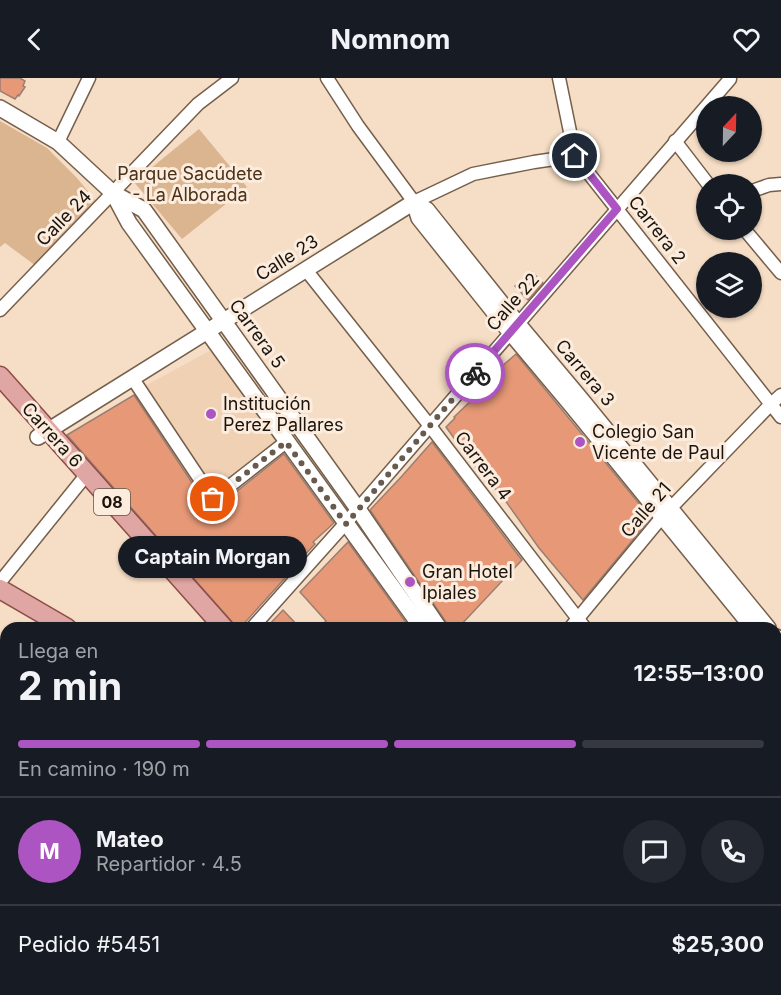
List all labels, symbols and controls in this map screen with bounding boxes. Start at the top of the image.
icon: back [18,23,51,56]
text: Nomnom [331,23,450,56]
icon: heart [730,23,763,56]
north arrow [696,96,762,162]
map controls [696,96,762,318]
pin [549,130,600,181]
icon: home [558,139,591,172]
park label: Parque Sacúdete - La Alborada [117,163,263,205]
button: locate [696,174,762,240]
street label: Calle 24 [32,185,95,250]
street label: Carrera 2 [624,192,690,268]
street label: Calle 23 [252,230,322,285]
button: layers [696,252,762,318]
street label: Calle 22 [482,269,543,335]
street label: Carrera 5 [225,295,289,372]
street label: Carrera 3 [552,335,619,410]
courier [445,343,505,403]
icon: bike [459,357,492,390]
place label: Institución Perez Pallares [223,393,344,435]
street label: Carrera 6 [18,398,87,472]
marker: Institución Perez Pallares [204,407,218,421]
place label: Colegio San Vicente de Paul [592,421,725,463]
street label: Carrera 4 [451,427,516,504]
marker: Colegio San Vicente de Paul [573,435,587,449]
pin [187,473,238,524]
street label: Calle 21 [616,478,675,541]
icon: bag [196,482,229,515]
road number: 08 [94,489,130,515]
callout: Captain Morgan [118,535,308,577]
text: Captain Morgan [135,545,290,569]
place label: Gran Hotel Ipiales [422,561,513,603]
marker: Gran Hotel Ipiales [403,575,417,589]
text: Llega en [18,639,98,663]
text: 12:55–13:00 [633,660,764,686]
text: 2 min [18,662,122,709]
text: En camino · 190 m [18,757,190,781]
button: chat [623,820,686,883]
button: phone [701,820,764,883]
text: Mateo [96,826,164,852]
text: M [39,838,60,864]
text: Repartidor · 4.5 [96,852,242,876]
text: Pedido #5451 [18,931,160,957]
text: $25,300 [671,931,764,957]

